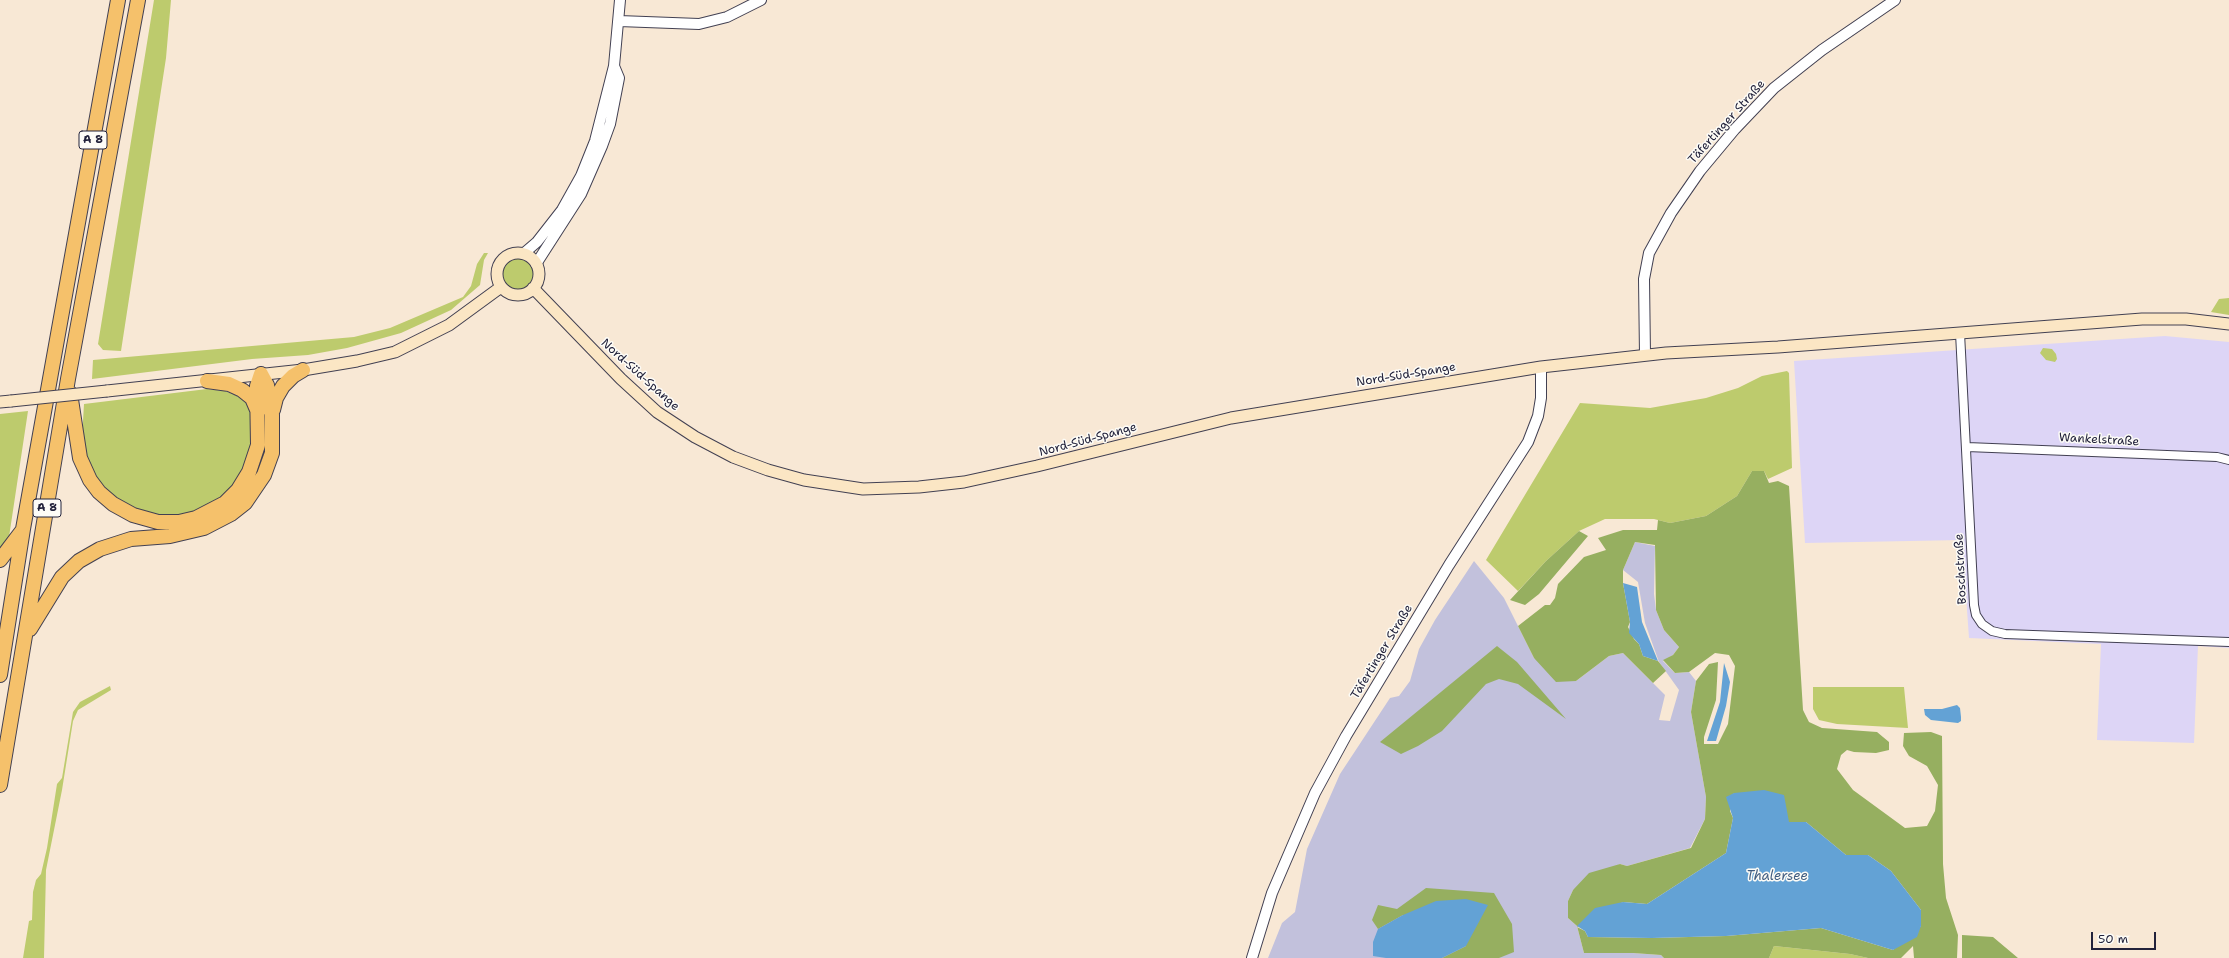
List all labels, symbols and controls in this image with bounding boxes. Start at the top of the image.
street label: Täfertinger Straße [1686,77,1768,167]
road number: A 8 [79,131,107,149]
street label: Nord-Süd-Spange [598,336,682,414]
street label: Nord-Süd-Spange [1355,360,1457,390]
street label: Nord-Süd-Spange [1038,420,1138,460]
street label: Wankelstraße [2058,431,2140,449]
road number: A 8 [33,499,61,517]
street label: Boschstraße [1952,533,1970,605]
street label: Täfertinger Straße [1348,602,1416,702]
water label: Thalersee [1746,869,1808,885]
scale bar [2093,924,2158,950]
text: 50 m [2098,931,2128,947]

